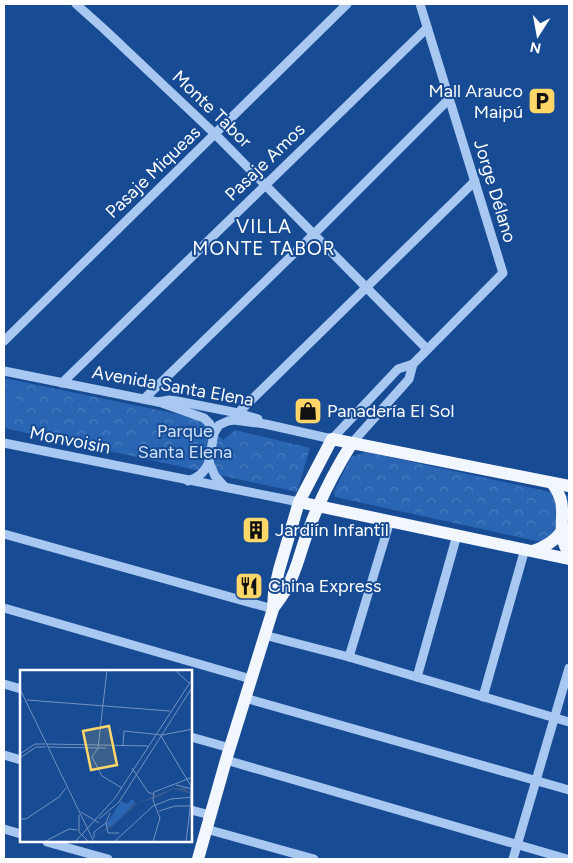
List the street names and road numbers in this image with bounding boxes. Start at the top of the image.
street label: Monte Tabor [168,66,256,152]
street label: Pasaje Amos [221,119,309,205]
street label: Pasaje Miqueas [101,121,205,223]
street label: Jorge Délano [469,137,521,245]
street label: Avenida Santa Elena [90,361,256,411]
street label: Monvoisin [28,421,112,459]

